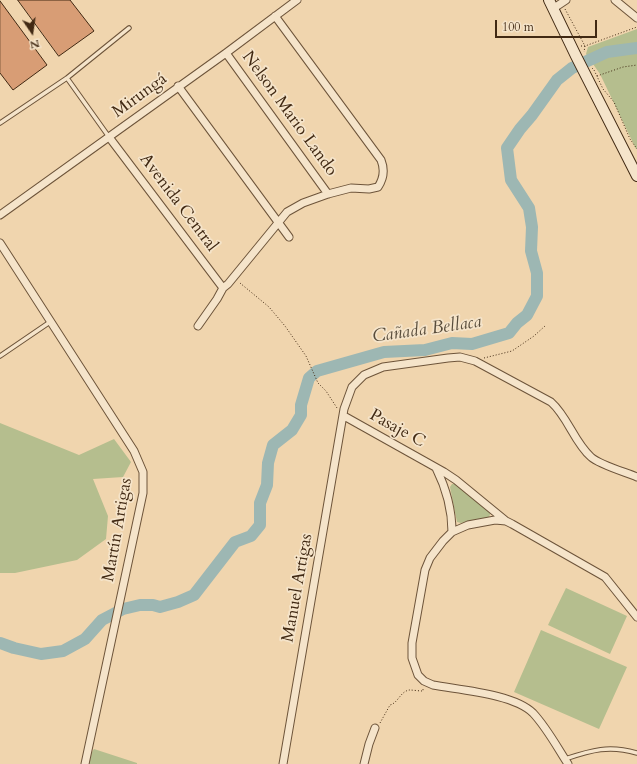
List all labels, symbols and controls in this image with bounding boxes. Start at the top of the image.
north arrow [12,12,52,52]
scale bar [497,12,599,38]
text: 100 m [502,19,534,35]
text: N [28,36,41,53]
street label: Nelson Mario Lando [237,48,341,180]
street label: Mirungá [109,69,171,123]
street label: Avenida Central [135,150,221,256]
water label: Cañada Bellaca [371,312,483,348]
street label: Pasaje C [366,405,428,453]
street label: Martín Artigas [99,477,137,583]
street label: Manuel Artigas [278,532,318,644]

